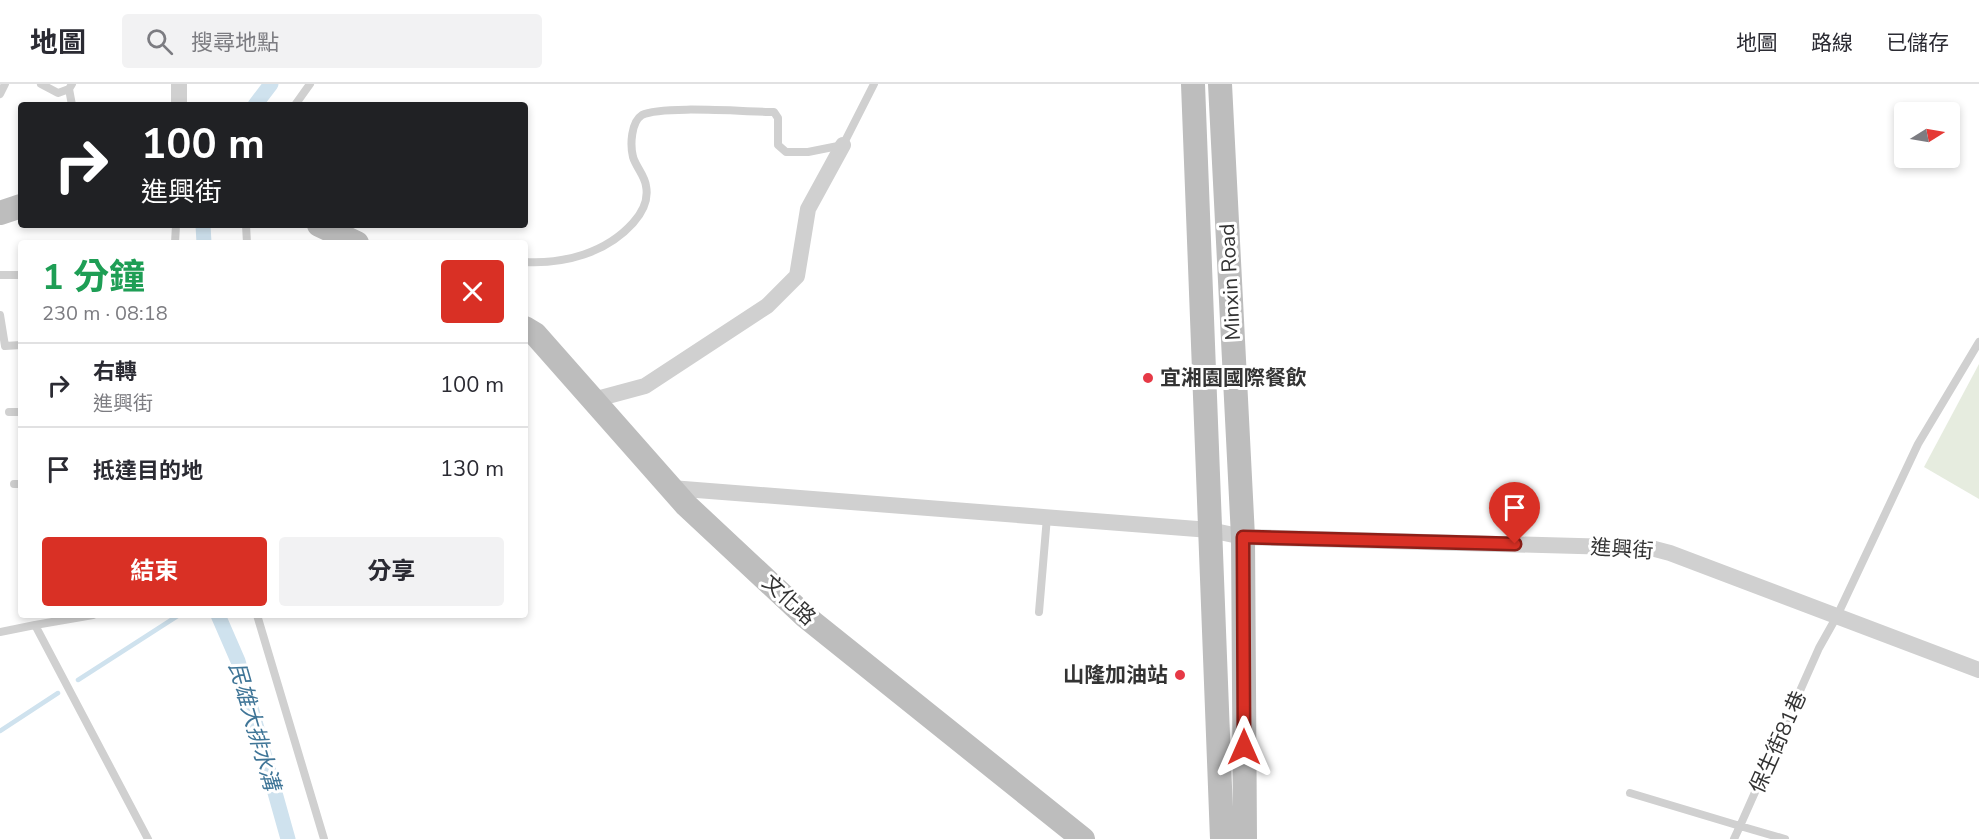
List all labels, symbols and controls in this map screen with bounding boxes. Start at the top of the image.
search box [122,14,542,68]
text: 地圖 [30,24,86,62]
icon: search [143,25,176,58]
text: 搜尋地點 [191,28,279,58]
text: 地圖 [1736,29,1778,57]
text: 路線 [1811,29,1853,57]
text: 已儲存 [1886,29,1949,57]
north arrow [1894,102,1960,168]
map controls [1894,102,1960,168]
text: 100 m [141,116,265,173]
icon: right [42,126,120,204]
text: 進興街 [141,174,222,211]
street label: Minxin Road [1213,223,1247,341]
text: 1 分鐘 [42,253,145,302]
button: close [441,260,504,323]
text: 230 m · 08:18 [42,300,168,327]
text: 右轉 [93,357,137,387]
place label: 宜湘園國際餐飲 [1160,364,1307,392]
icon: right [42,369,75,402]
text: 100 m [440,370,504,400]
marker: 宜湘園國際餐飲 [1141,371,1155,385]
text: 進興街 [93,390,153,417]
icon: arrive [42,453,75,486]
text: 130 m [440,454,504,484]
text: 抵達目的地 [93,456,203,486]
pin [1489,482,1540,544]
icon: arrive [1498,491,1531,524]
street label: 進興街 [1590,533,1654,565]
button: 結束 [42,537,267,606]
button: 分享 [279,537,504,606]
street label: 文化路 [756,569,822,631]
water label: 民雄大排水溝 [221,659,287,797]
place label: 山隆加油站 [1063,661,1168,689]
marker: 山隆加油站 [1173,668,1187,682]
street label: 保生街81巷 [1743,686,1813,798]
position arrow [1212,715,1276,779]

